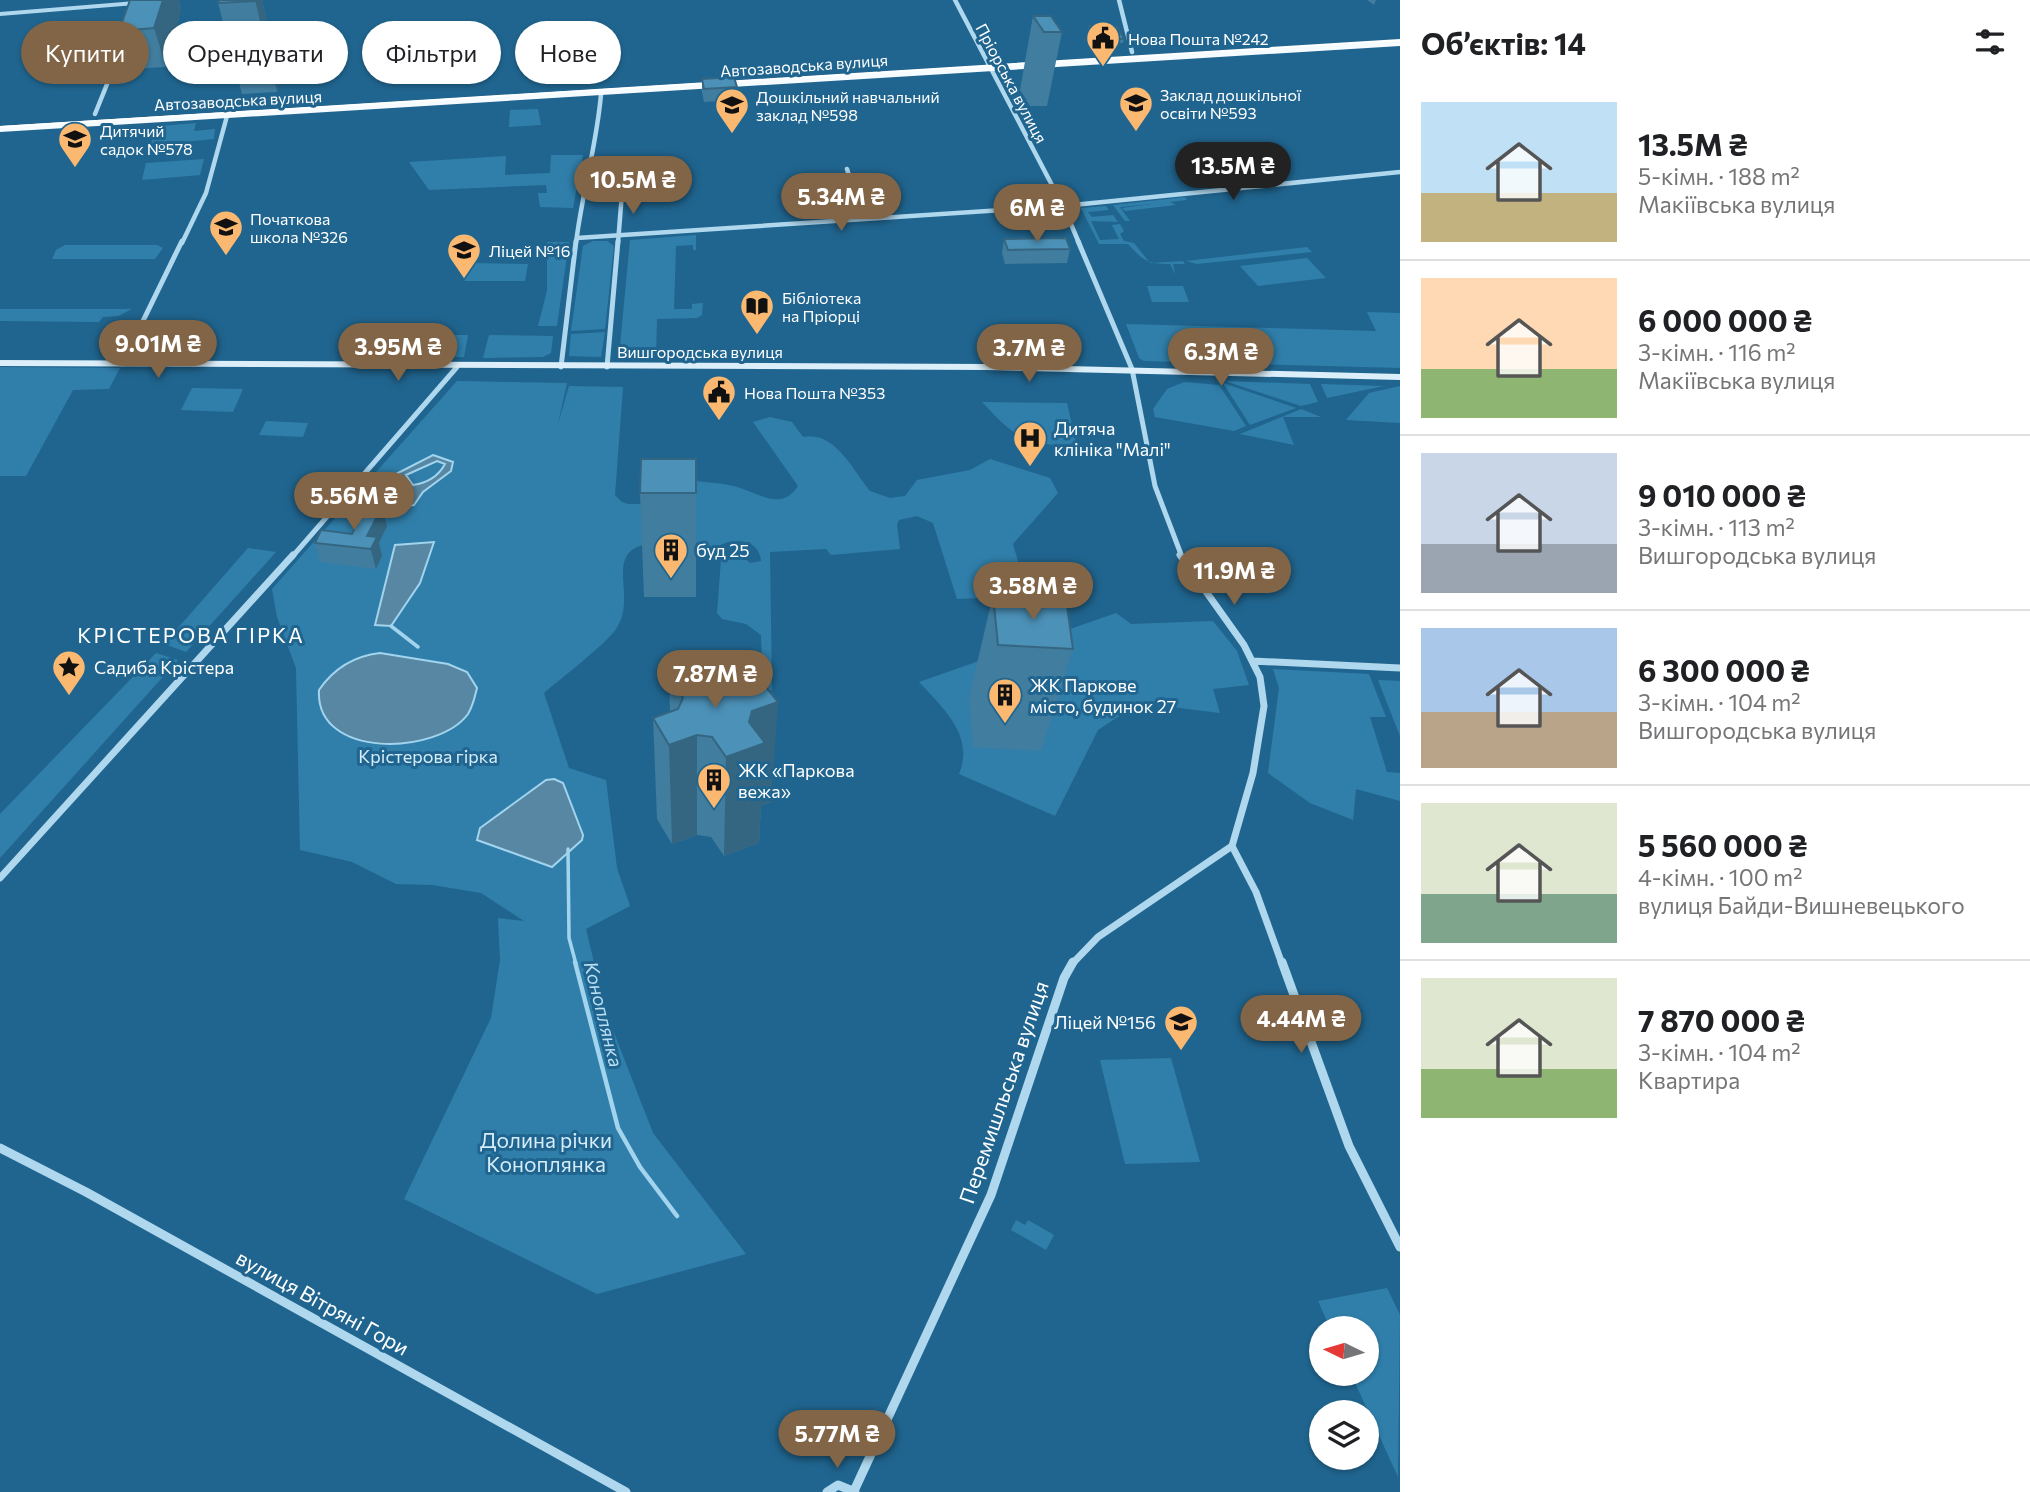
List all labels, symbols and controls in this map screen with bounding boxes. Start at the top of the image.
public building icon: Нова Пошта №242 [1084,19,1122,68]
street label: Пріорська вулиця [972,20,1052,146]
chip: Купити [21,21,149,84]
chip: Орендувати [163,21,348,84]
chip: Фільтри [362,21,501,84]
chip: Нове [515,21,621,84]
icon: filters [1971,23,2009,61]
text: Об’єктів: 14 [1421,24,1586,61]
place label: Нова Пошта №242 [1128,29,1269,48]
street label: Автозаводська вулиця [719,50,889,80]
school or university icon: Заклад дошкільної освіти №593 [1117,84,1155,133]
place label: Заклад дошкільної освіти №593 [1160,85,1302,122]
street label: Автозаводська вулиця [154,86,322,114]
school or university icon: Дошкільний навчальний заклад №598 [713,86,751,135]
place label: Дошкільний навчальний заклад №598 [756,87,940,124]
school or university icon: Дитячий садок №578 [56,120,94,169]
place label: Дитячий садок №578 [100,121,193,158]
text: 13.5M ₴ [1638,125,1748,162]
icon: home [1477,130,1561,214]
pin: 13.5M ₴ [1168,142,1298,202]
text: 13.5M ₴ [1191,151,1275,179]
pin: 10.5M ₴ [568,156,698,216]
text: 5-кімн. · 188 m² [1638,162,1800,190]
text: 10.5M ₴ [590,165,676,193]
pin: 5.34M ₴ [776,174,906,233]
text: 5.34M ₴ [797,182,885,210]
pin: 6M ₴ [996,184,1078,244]
text: Макіївська вулиця [1638,190,1835,218]
text: 6M ₴ [1009,193,1065,221]
school or university icon: Початкова школа №326 [207,208,245,257]
place label: Початкова школа №326 [250,209,348,246]
school or university icon: Ліцей №16 [445,231,483,280]
place label: Ліцей №16 [489,241,570,260]
library icon: Бібліотека на Пріорці [738,287,776,336]
place label: Бібліотека на Пріорці [782,288,861,325]
text: 6 000 000 ₴ [1638,301,1812,338]
icon: home [1477,306,1561,390]
pin: 9.01M ₴ [93,320,223,380]
pin: 3.95M ₴ [333,324,463,383]
pin: 3.7M ₴ [972,324,1086,384]
pin: 6.3M ₴ [1164,328,1278,388]
text: 9.01M ₴ [115,329,201,357]
text: 3.95M ₴ [354,332,442,360]
text: 3.7M ₴ [993,333,1065,361]
text: 6.3M ₴ [1184,337,1258,365]
text: 3-кімн. · 116 m² [1638,338,1796,366]
street label: Вишгородська вулиця [617,342,783,361]
text: Макіївська вулиця [1638,366,1835,394]
public building icon: Нова Пошта №353 [700,373,738,422]
place label: Нова Пошта №353 [744,383,885,402]
place label: Дитяча клініка "Малі" [1054,417,1171,460]
hospital icon: Дитяча клініка "Малі" [1011,419,1049,468]
pin: 5.56M ₴ [289,472,419,532]
text: 9 010 000 ₴ [1638,476,1806,513]
text: 5.56M ₴ [310,481,398,509]
icon: home [1477,481,1561,565]
text: 3-кімн. · 113 m² [1638,513,1795,541]
building icon: буд 25 [652,531,690,580]
place label: буд 25 [696,539,750,561]
text: Вишгородська вулиця [1638,541,1876,569]
pin: 11.9M ₴ [1169,548,1299,607]
text: 11.9M ₴ [1193,556,1275,584]
pin: 3.58M ₴ [968,562,1098,622]
text: 3.58M ₴ [989,571,1077,599]
district label: КРІСТЕРОВА ГІРКА [77,622,305,647]
place icon: Садиба Крістера [50,648,88,697]
pin: 7.87M ₴ [650,650,780,710]
text: 6 300 000 ₴ [1638,651,1810,688]
place label: Садиба Крістера [94,656,234,678]
icon: home [1477,656,1561,740]
text: 7.87M ₴ [673,659,757,687]
place label: ЖК Паркове місто, будинок 27 [1030,674,1176,717]
building icon: ЖК Паркове місто, будинок 27 [986,676,1024,725]
text: 3-кімн. · 104 m² [1638,688,1801,716]
text: Вишгородська вулиця [1638,716,1876,744]
park label: Крістерова гірка [358,745,498,767]
place label: ЖК «Паркова вежа» [738,759,854,802]
building icon: ЖК «Паркова вежа» [695,761,733,810]
text: 5 560 000 ₴ [1638,826,1807,863]
icon: home [1477,831,1561,915]
text: 4-кімн. · 100 m² [1638,863,1802,891]
text: вулиця Байди-Вишневецького [1638,891,1965,919]
water label: Коноплянка [580,959,628,1069]
street label: Перемишльська вулиця [953,978,1053,1206]
pin: 4.44M ₴ [1236,996,1366,1055]
text: 7 870 000 ₴ [1638,1001,1805,1038]
school or university icon: Ліцей №156 [1162,1003,1200,1052]
text: 4.44M ₴ [1256,1004,1346,1032]
icon: home [1477,1006,1561,1090]
place label: Ліцей №156 [1054,1011,1156,1033]
text: 3-кімн. · 104 m² [1638,1038,1801,1066]
text: Квартира [1638,1066,1740,1094]
park label: Долина річки Коноплянка [480,1127,612,1176]
street label: вулиця Вітряні Гори [232,1244,414,1360]
north arrow [1309,1316,1379,1386]
map controls [1309,1316,1379,1470]
button: layers [1309,1400,1379,1470]
pin: 5.77M ₴ [772,1410,902,1470]
text: 5.77M ₴ [794,1419,880,1447]

